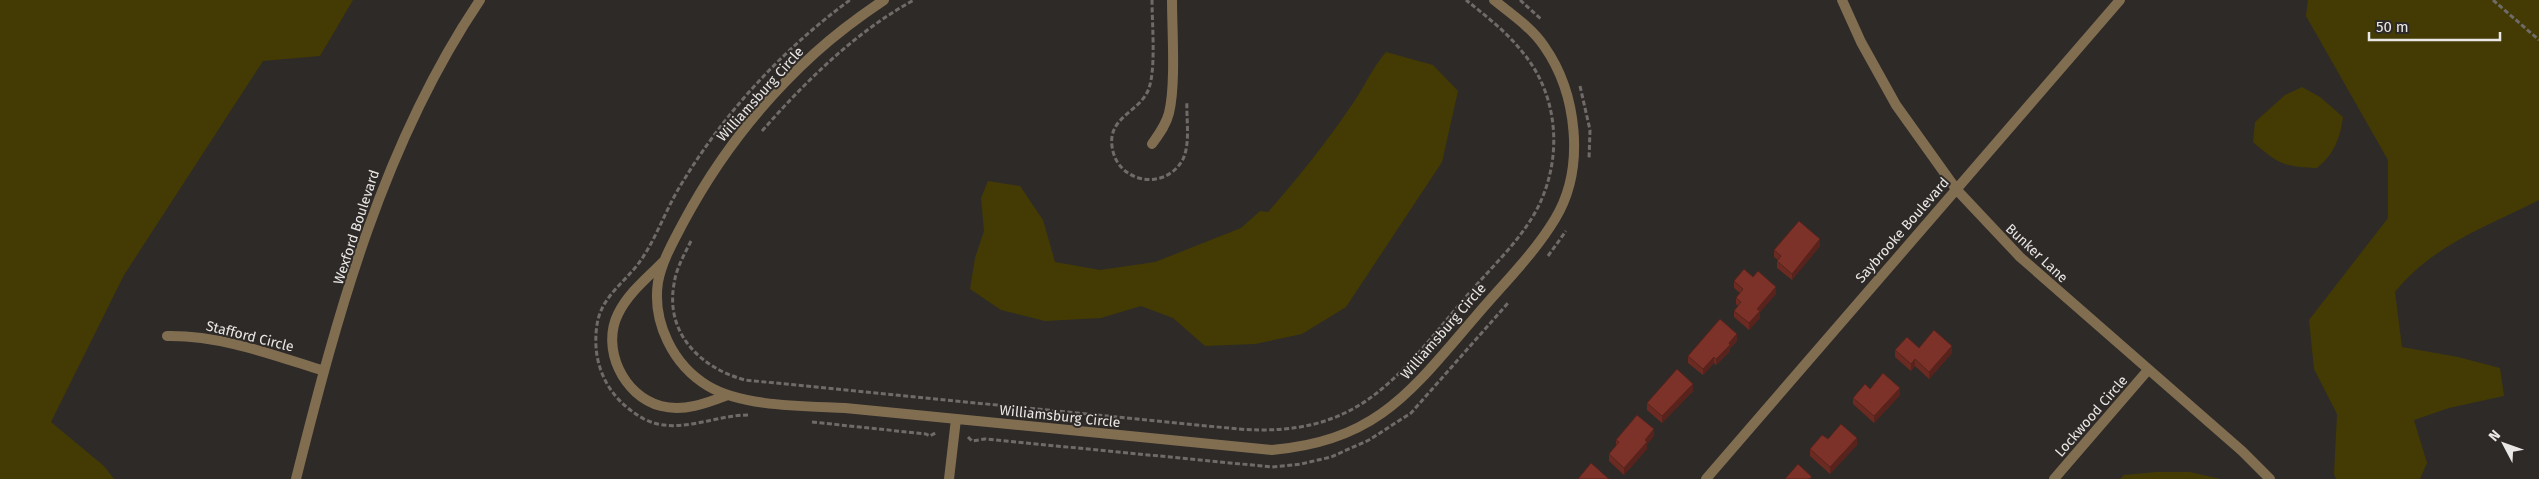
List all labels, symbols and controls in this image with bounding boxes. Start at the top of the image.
scale bar [2369,10,2500,42]
text: 50 m [2376,18,2409,36]
street label: Williamsburg Circle [713,43,807,145]
street label: Wexford Boulevard [330,168,383,287]
street label: Saybrooke Boulevard [1852,174,1953,286]
street label: Bunker Lane [2002,220,2071,286]
street label: Williamsburg Circle [1397,280,1490,383]
street label: Stafford Circle [204,317,296,356]
street label: Lockwood Circle [2051,372,2131,460]
street label: Williamsburg Circle [999,402,1121,431]
north arrow [2479,419,2529,469]
text: N [2485,427,2504,445]

